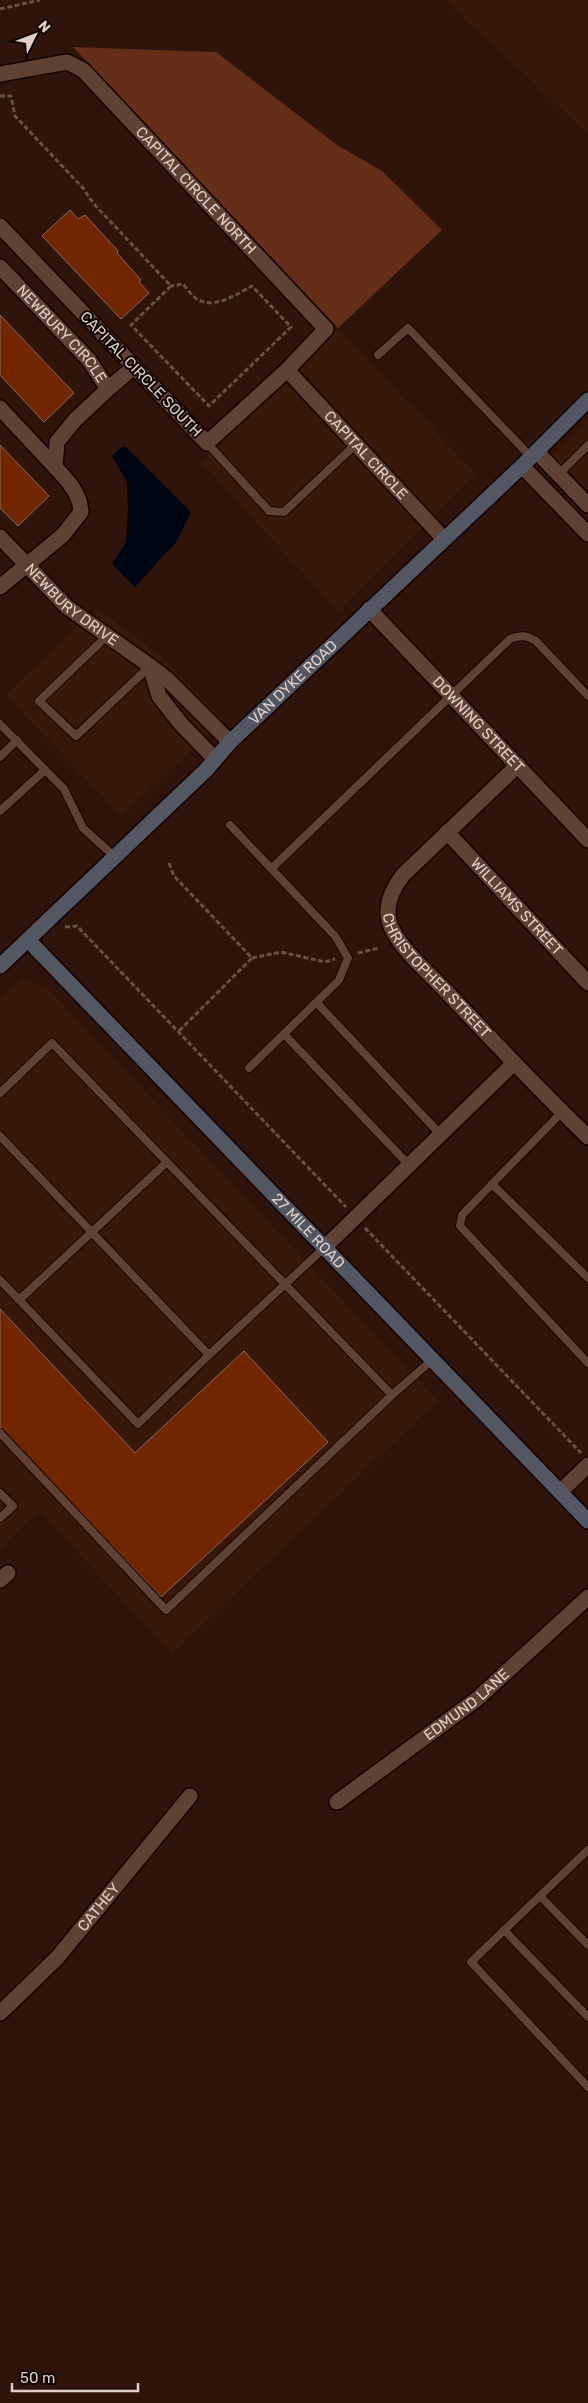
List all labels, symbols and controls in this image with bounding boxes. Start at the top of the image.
north arrow [10,10,60,60]
text: N [35,17,54,36]
street label: CAPITAL CIRCLE NORTH [132,123,260,258]
street label: NEWBURY CIRCLE [13,281,110,386]
street label: CAPITAL CIRCLE SOUTH [76,307,206,441]
street label: CAPITAL CIRCLE [320,407,412,503]
street label: NEWBURY DRIVE [21,560,122,650]
street label: VAN DYKE ROAD [245,636,341,728]
street label: DOWNING STREET [429,673,528,776]
street label: WILLIAMS STREET [467,854,567,959]
street label: CHRISTOPHER STREET [379,912,495,1042]
street label: 27 MILE ROAD [268,1189,349,1272]
street label: EDMUND LANE [420,1665,513,1744]
street label: CATHEY [74,1879,124,1935]
scale bar [12,2360,139,2392]
text: 50 m [20,2369,55,2387]

